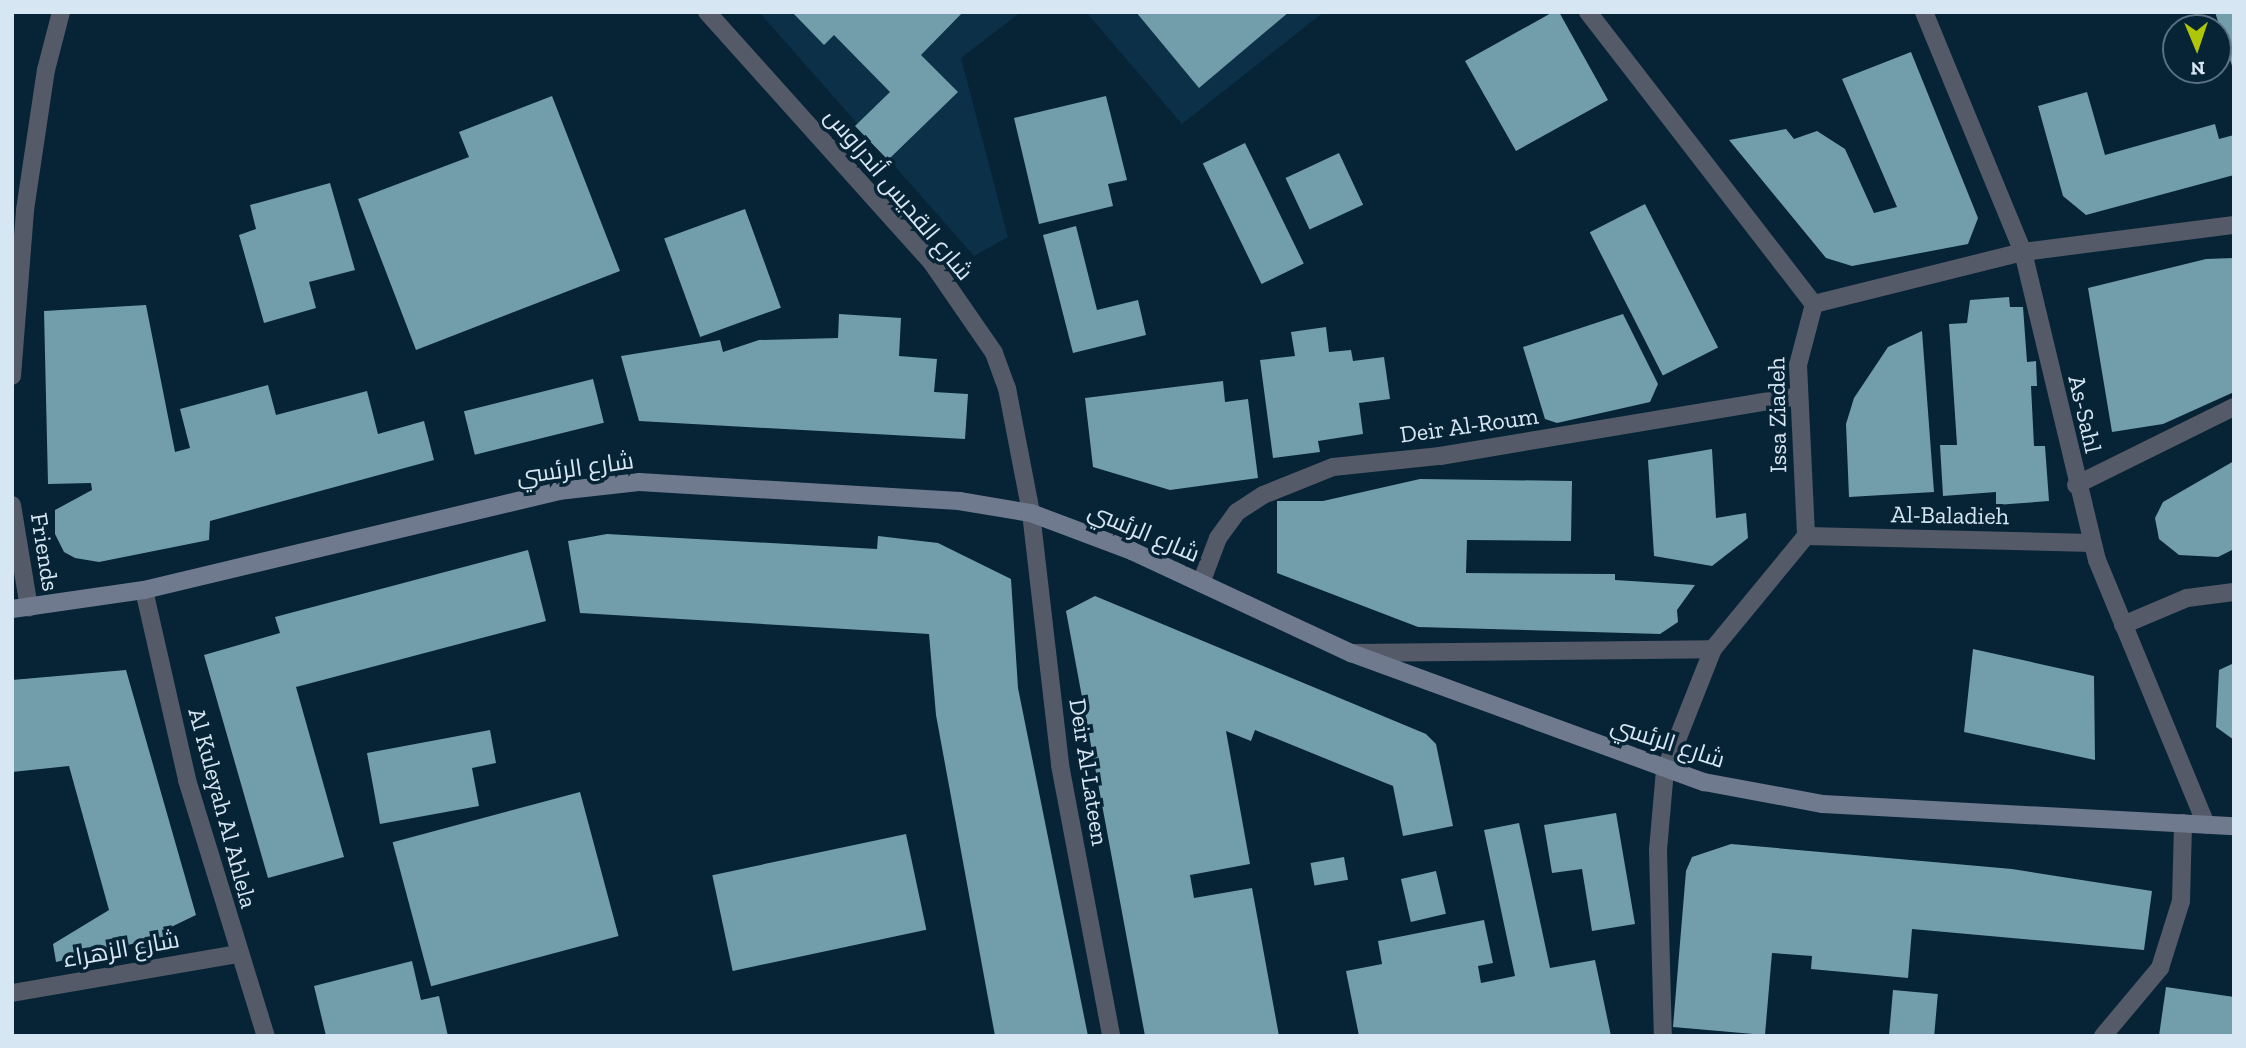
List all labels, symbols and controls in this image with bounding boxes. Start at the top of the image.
north arrow [2162,14,2232,84]
text: N [2190,57,2205,80]
street label: شارع القديس أندراوس [819,102,979,286]
street label: Issa Ziadeh [1762,357,1792,473]
street label: As-Sahl [2062,372,2108,456]
street label: Deir Al-Roum [1397,401,1541,449]
street label: شارع الرئسي [515,446,635,490]
street label: شارع الرئسي [1084,496,1204,568]
street label: Al-Baladieh [1891,500,2009,530]
street label: Friends [25,511,65,593]
street label: Deir Al-Lateen [1063,696,1115,848]
street label: Al Kuleyah Al Ahlela [182,704,264,912]
street label: شارع الرئسي [1607,710,1729,774]
street label: شارع الزهراء [60,925,182,973]

